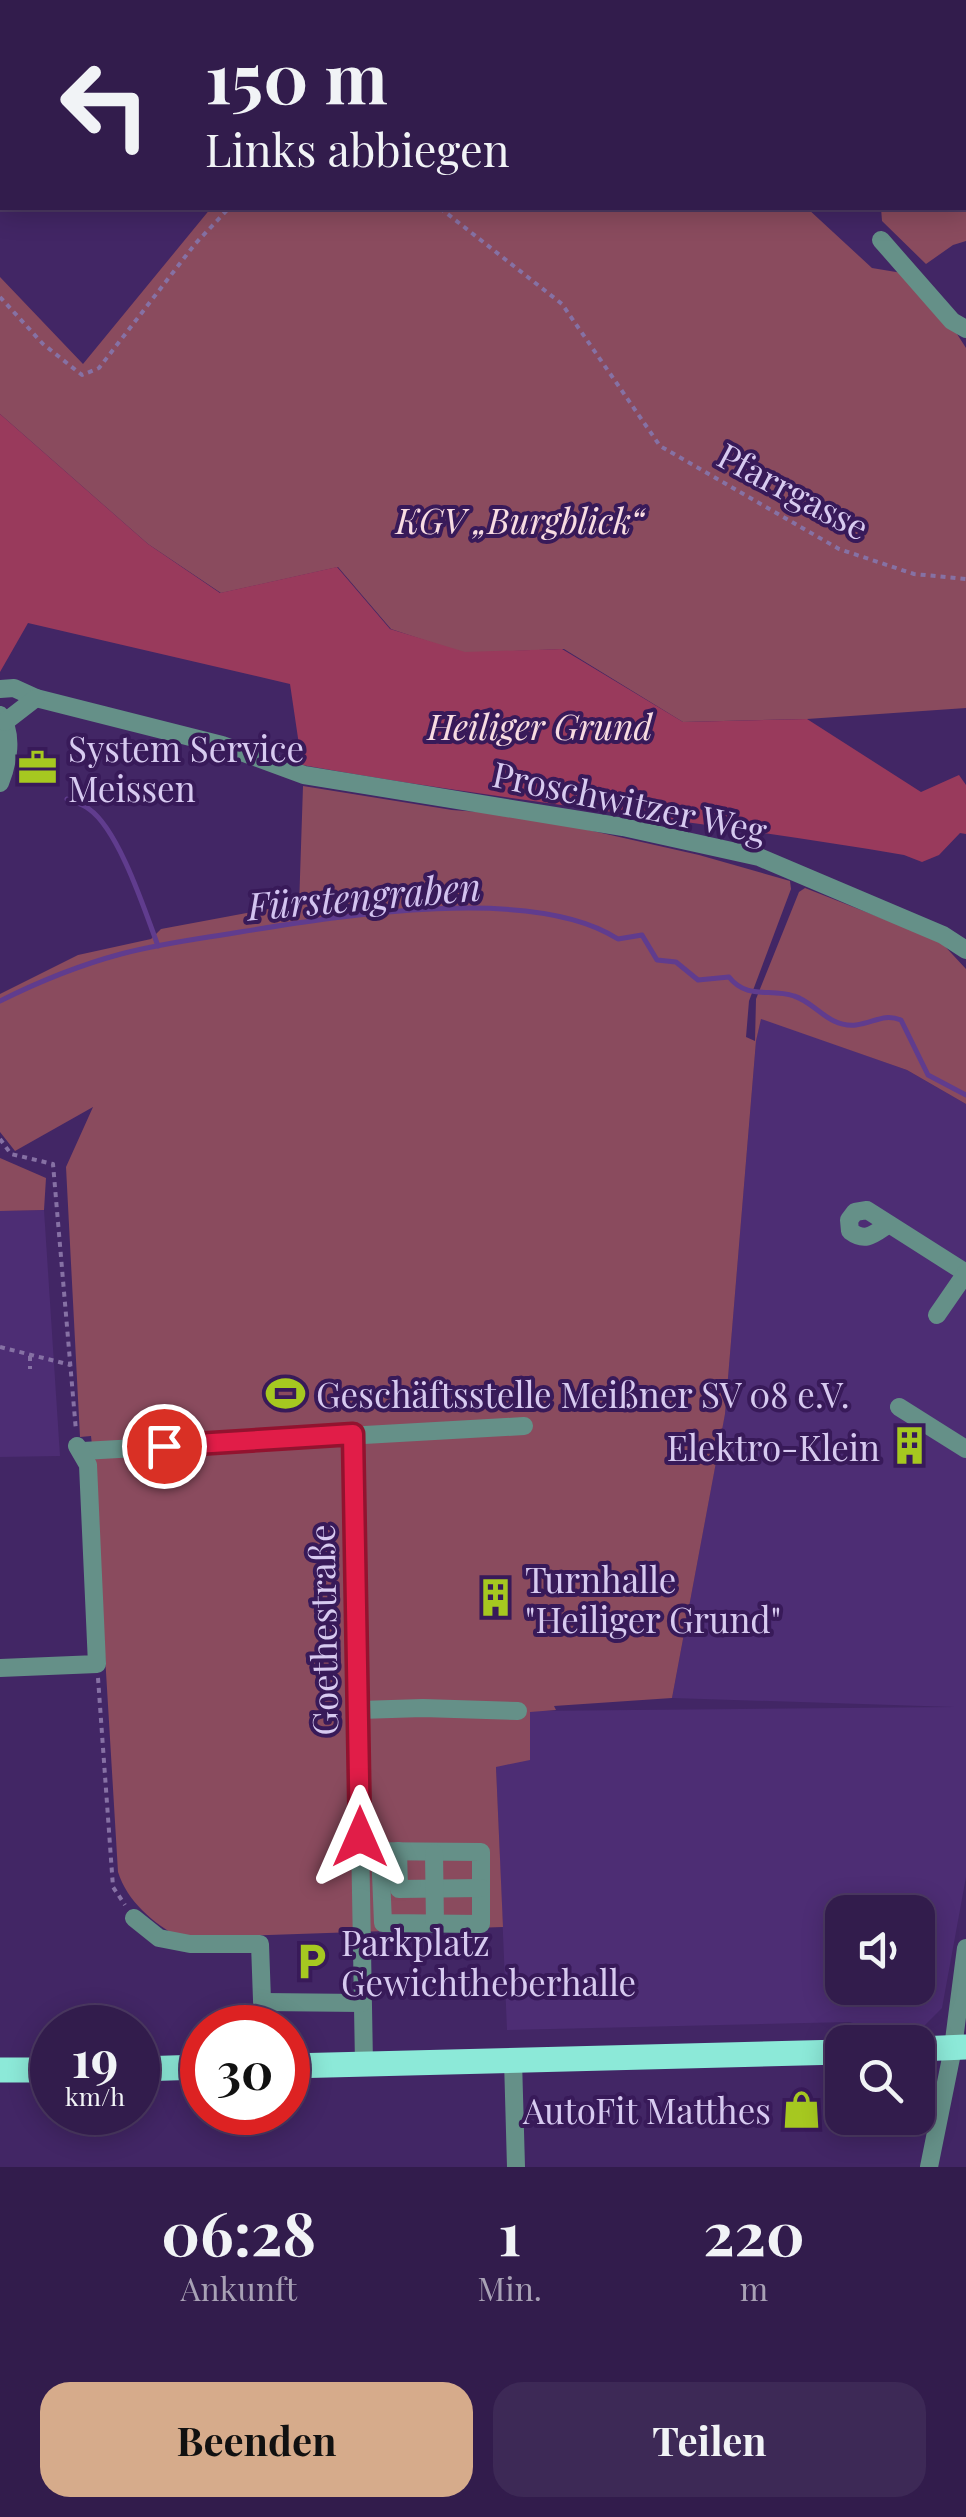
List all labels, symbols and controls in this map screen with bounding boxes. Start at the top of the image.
text: 150 m [205,28,388,122]
icon: left [40,40,170,170]
text: Links abbiegen [205,118,510,178]
street label: Pfarrgasse [710,431,878,549]
park label: KGV „Burgblick“ [394,496,646,543]
park label: Heiliger Grund [425,702,654,749]
place label: System Service Meissen [68,724,304,811]
office icon: System Service Meissen [17,746,59,788]
street label: Proschwitzer Weg [489,749,772,853]
water label: Fürstengraben [243,859,483,931]
place label: Geschäftsstelle Meißner SV 08 e.V. [316,1370,850,1417]
sports icon: Geschäftsstelle Meißner SV 08 e.V. [265,1372,307,1414]
pin [122,1404,207,1489]
icon: arrive [137,1419,192,1474]
place label: Elektro-Klein [667,1423,880,1470]
building icon: Elektro-Klein [889,1425,931,1467]
street label: Goethestraße [297,1524,347,1736]
place label: Turnhalle "Heiliger Grund" [525,1555,781,1642]
building icon: Turnhalle "Heiliger Grund" [474,1577,516,1619]
position arrow [308,1785,412,1889]
map controls [825,1895,935,2135]
button: sound [825,1895,935,2005]
place label: Parkplatz Gewichtheberhalle [341,1918,636,2005]
parking icon: Parkplatz Gewichtheberhalle [290,1940,332,1982]
speed limit sign: 30 [180,2005,310,2135]
text: 19 [72,2024,118,2091]
button: search [825,2025,935,2135]
text: km/h [65,2079,125,2112]
place label: AutoFit Matthes [522,2086,771,2133]
shop icon: AutoFit Matthes [780,2088,822,2130]
text: 06:28 [161,2191,316,2271]
text: 1 [498,2191,521,2271]
text: 220 [703,2191,805,2271]
text: Ankunft [180,2266,297,2309]
text: Min. [477,2266,542,2309]
text: m [740,2266,768,2309]
button: Beenden [40,2382,473,2497]
button: Teilen [493,2382,926,2497]

